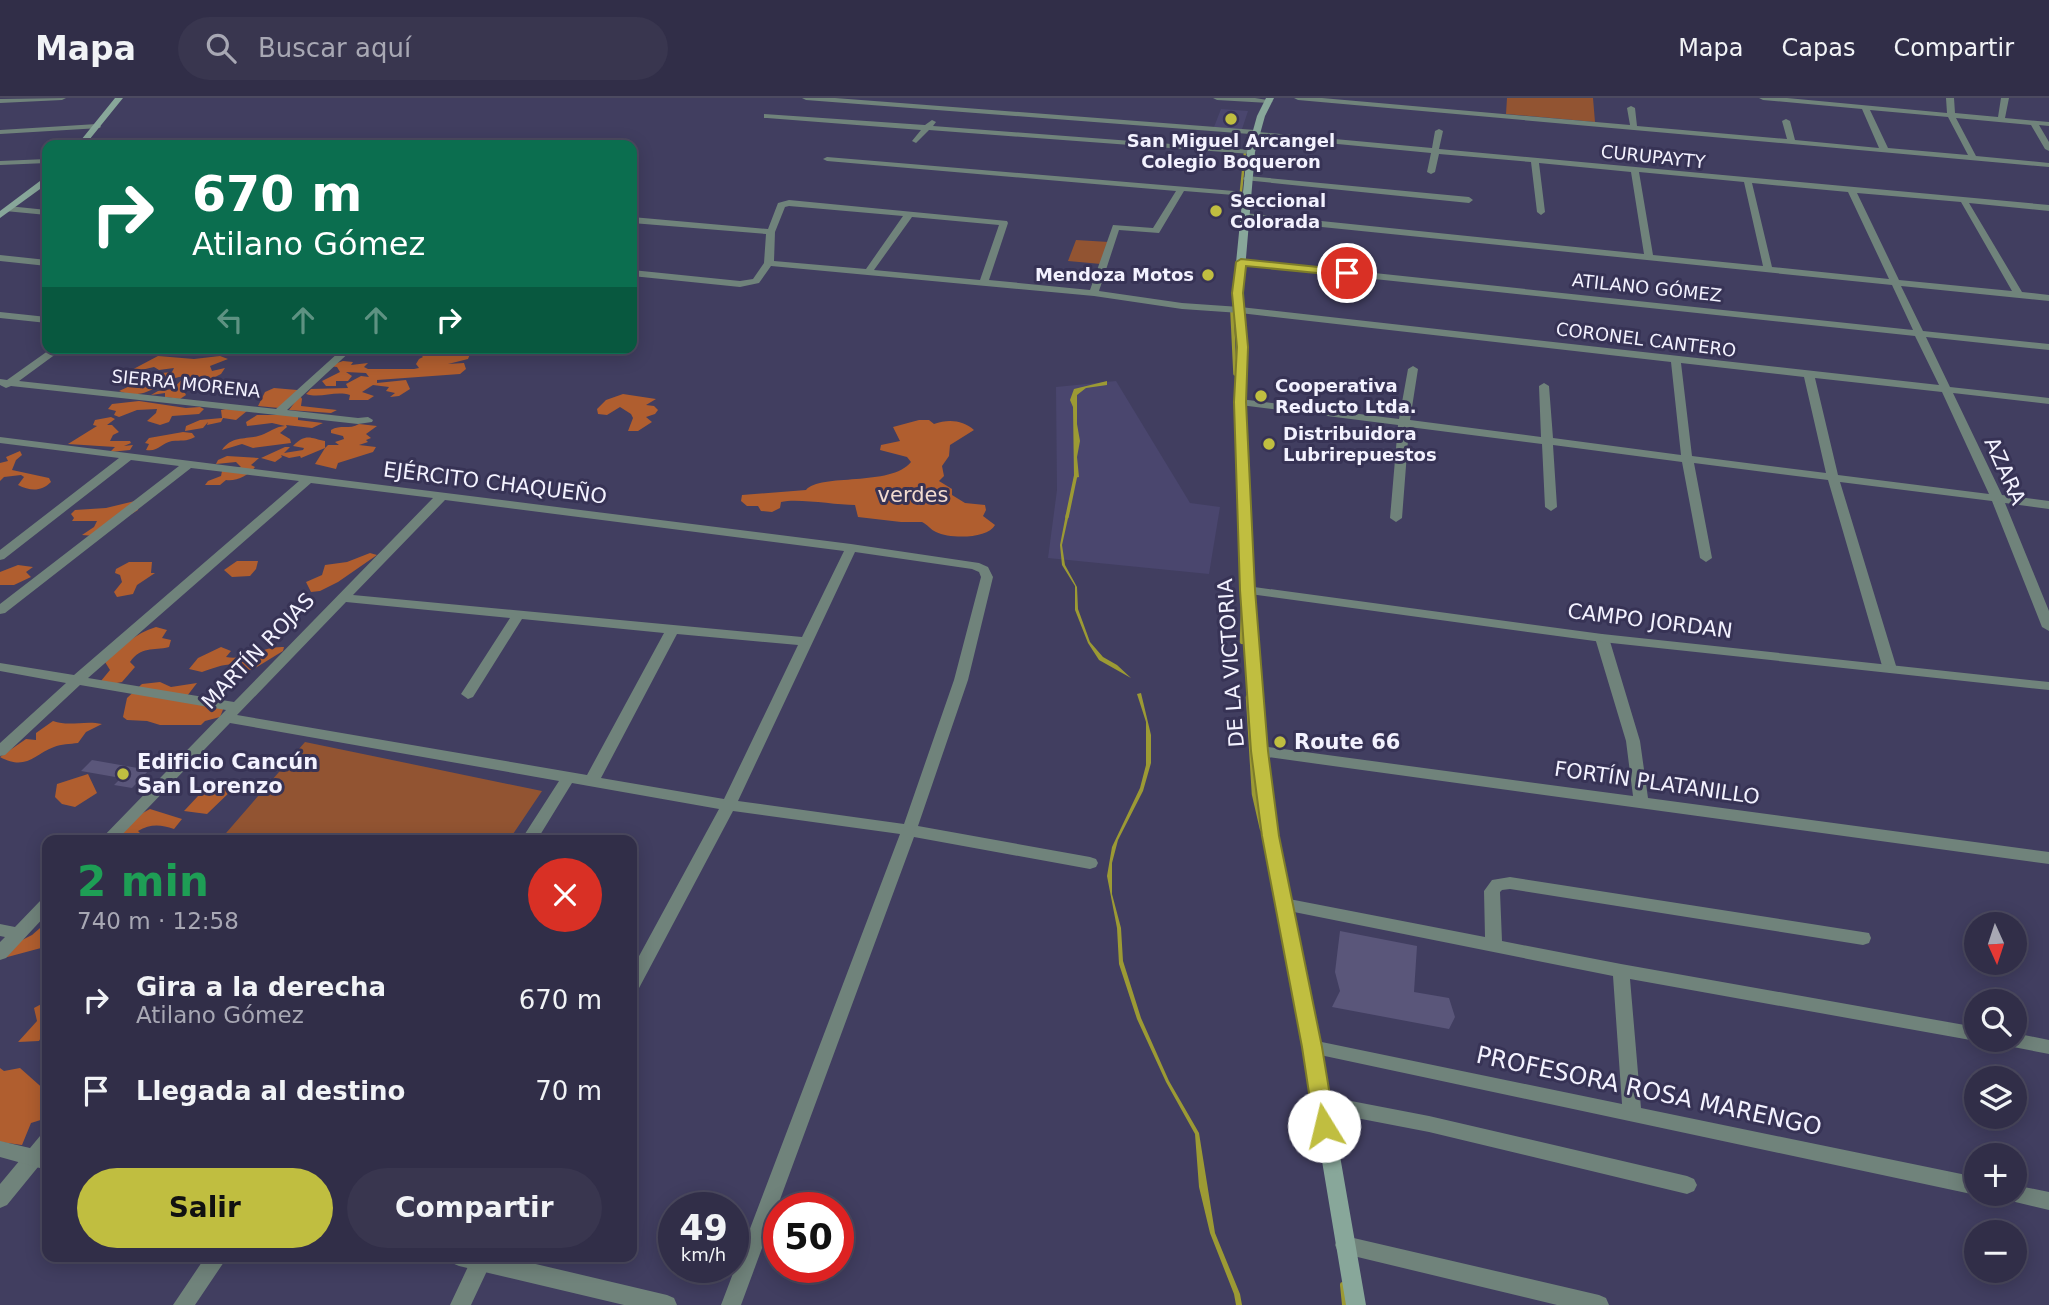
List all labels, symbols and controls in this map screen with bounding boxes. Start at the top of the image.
search box [178,17,668,80]
text: Mapa [35,29,136,68]
icon: search [202,29,240,67]
text: Buscar aquí [258,33,411,63]
text: Mapa [1678,34,1744,62]
text: Capas [1782,34,1855,62]
text: Compartir [1893,34,2014,62]
marker: San Miguel Arcangel Colegio Boqueron [1223,111,1239,127]
place label: San Miguel Arcangel Colegio Boqueron [1127,130,1335,172]
street label: CURUPAYTY [1600,141,1707,173]
text: 670 m [192,166,362,223]
icon: right [77,168,168,259]
place label: Seccional Colorada [1230,190,1326,232]
marker: Seccional Colorada [1208,203,1224,219]
text: Atilano Gómez [192,225,425,263]
pin [1317,243,1377,303]
icon: arrive [1328,254,1366,292]
place label: Mendoza Motos [1035,264,1194,285]
marker: Mendoza Motos [1200,267,1216,283]
street label: ATILANO GÓMEZ [1571,269,1723,306]
icon: left [211,301,249,339]
icon: ahead [284,301,322,339]
icon: ahead [357,301,395,339]
icon: right [430,301,468,339]
street label: CORONEL CANTERO [1555,318,1737,361]
street label: SIERRA MORENA [110,365,262,402]
place label: Cooperativa Reducto Ltda. [1275,375,1417,417]
marker: Cooperativa Reducto Ltda. [1253,388,1269,404]
place label: Distribuidora Lubrirepuestos [1283,423,1437,465]
street label: AZARA [1980,434,2031,509]
marker: Distribuidora Lubrirepuestos [1261,436,1277,452]
street label: EJÉRCITO CHAQUEÑO [382,455,608,509]
park label: verdes [878,483,948,507]
street label: DE LA VICTORIA [1213,577,1249,748]
street label: MARTÍN ROJAS [196,587,319,714]
street label: CAMPO JORDAN [1566,599,1734,643]
place label: Route 66 [1294,730,1400,754]
marker: Route 66 [1272,734,1288,750]
place label: Edificio Cancún San Lorenzo [137,750,318,798]
street label: FORTÍN PLATANILLO [1553,756,1761,809]
marker: Edificio Cancún San Lorenzo [115,766,131,782]
text: 2 min [77,857,209,906]
button: close [528,858,602,932]
text: 740 m · 12:58 [77,908,239,934]
north arrow [1964,912,2026,975]
map controls [1964,912,2027,1283]
text: Gira a la derecha [136,972,386,1002]
icon: right [77,981,115,1019]
text: 670 m [519,985,602,1015]
button: search [1964,989,2027,1052]
text: Atilano Gómez [136,1002,304,1028]
street label: PROFESORA ROSA MARENGO [1474,1041,1824,1141]
button: layers [1964,1066,2027,1129]
icon: arrive [77,1072,115,1110]
text: Llegada al destino [136,1076,405,1106]
text: 70 m [535,1076,602,1106]
position arrow [1287,1089,1361,1163]
button: + [1964,1143,2027,1206]
button: Salir [77,1168,333,1248]
button: Compartir [347,1168,602,1248]
speed limit sign: 50 [763,1192,854,1283]
text: 49 [679,1208,728,1248]
button: − [1964,1220,2027,1283]
text: km/h [681,1244,726,1265]

